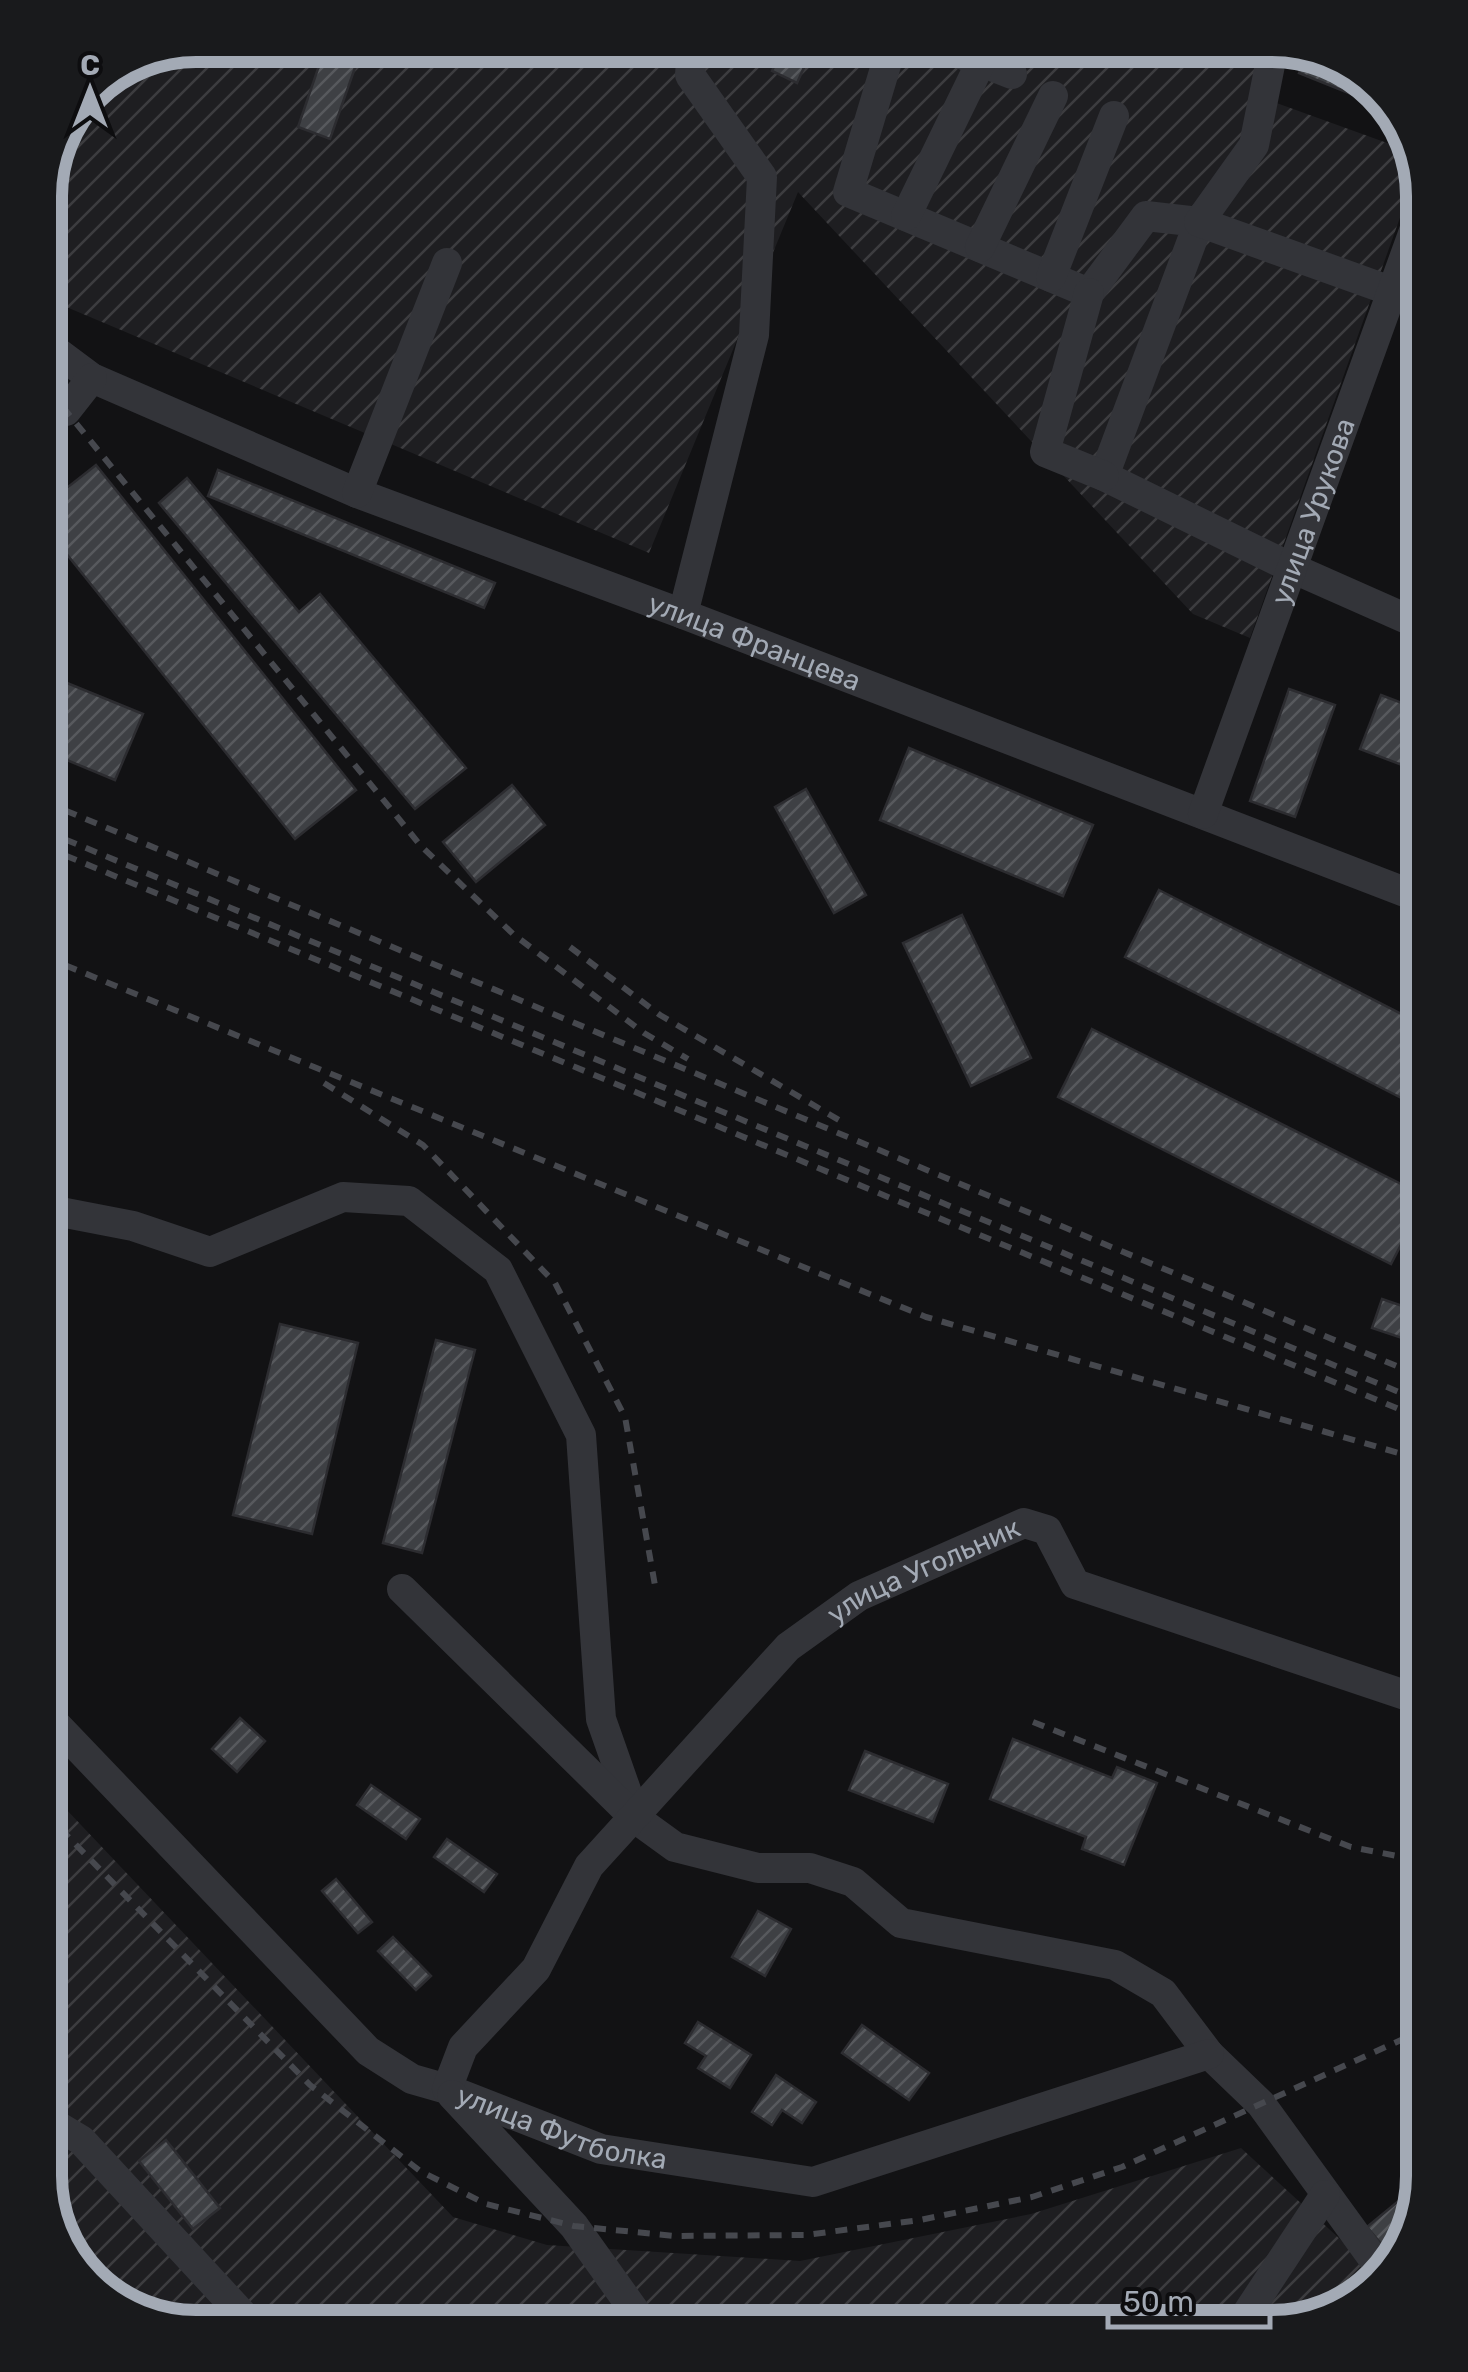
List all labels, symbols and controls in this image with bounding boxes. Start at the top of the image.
north arrow [40,40,140,140]
text: С [80,49,100,82]
street label: улица Урукова [1264,414,1362,609]
street label: улица Францева [644,587,865,698]
street label: улица Угольник [821,1511,1025,1631]
street label: улица Футболка [452,2078,669,2176]
scale bar [1108,2267,1270,2329]
text: 50 m [1123,2284,1194,2320]

